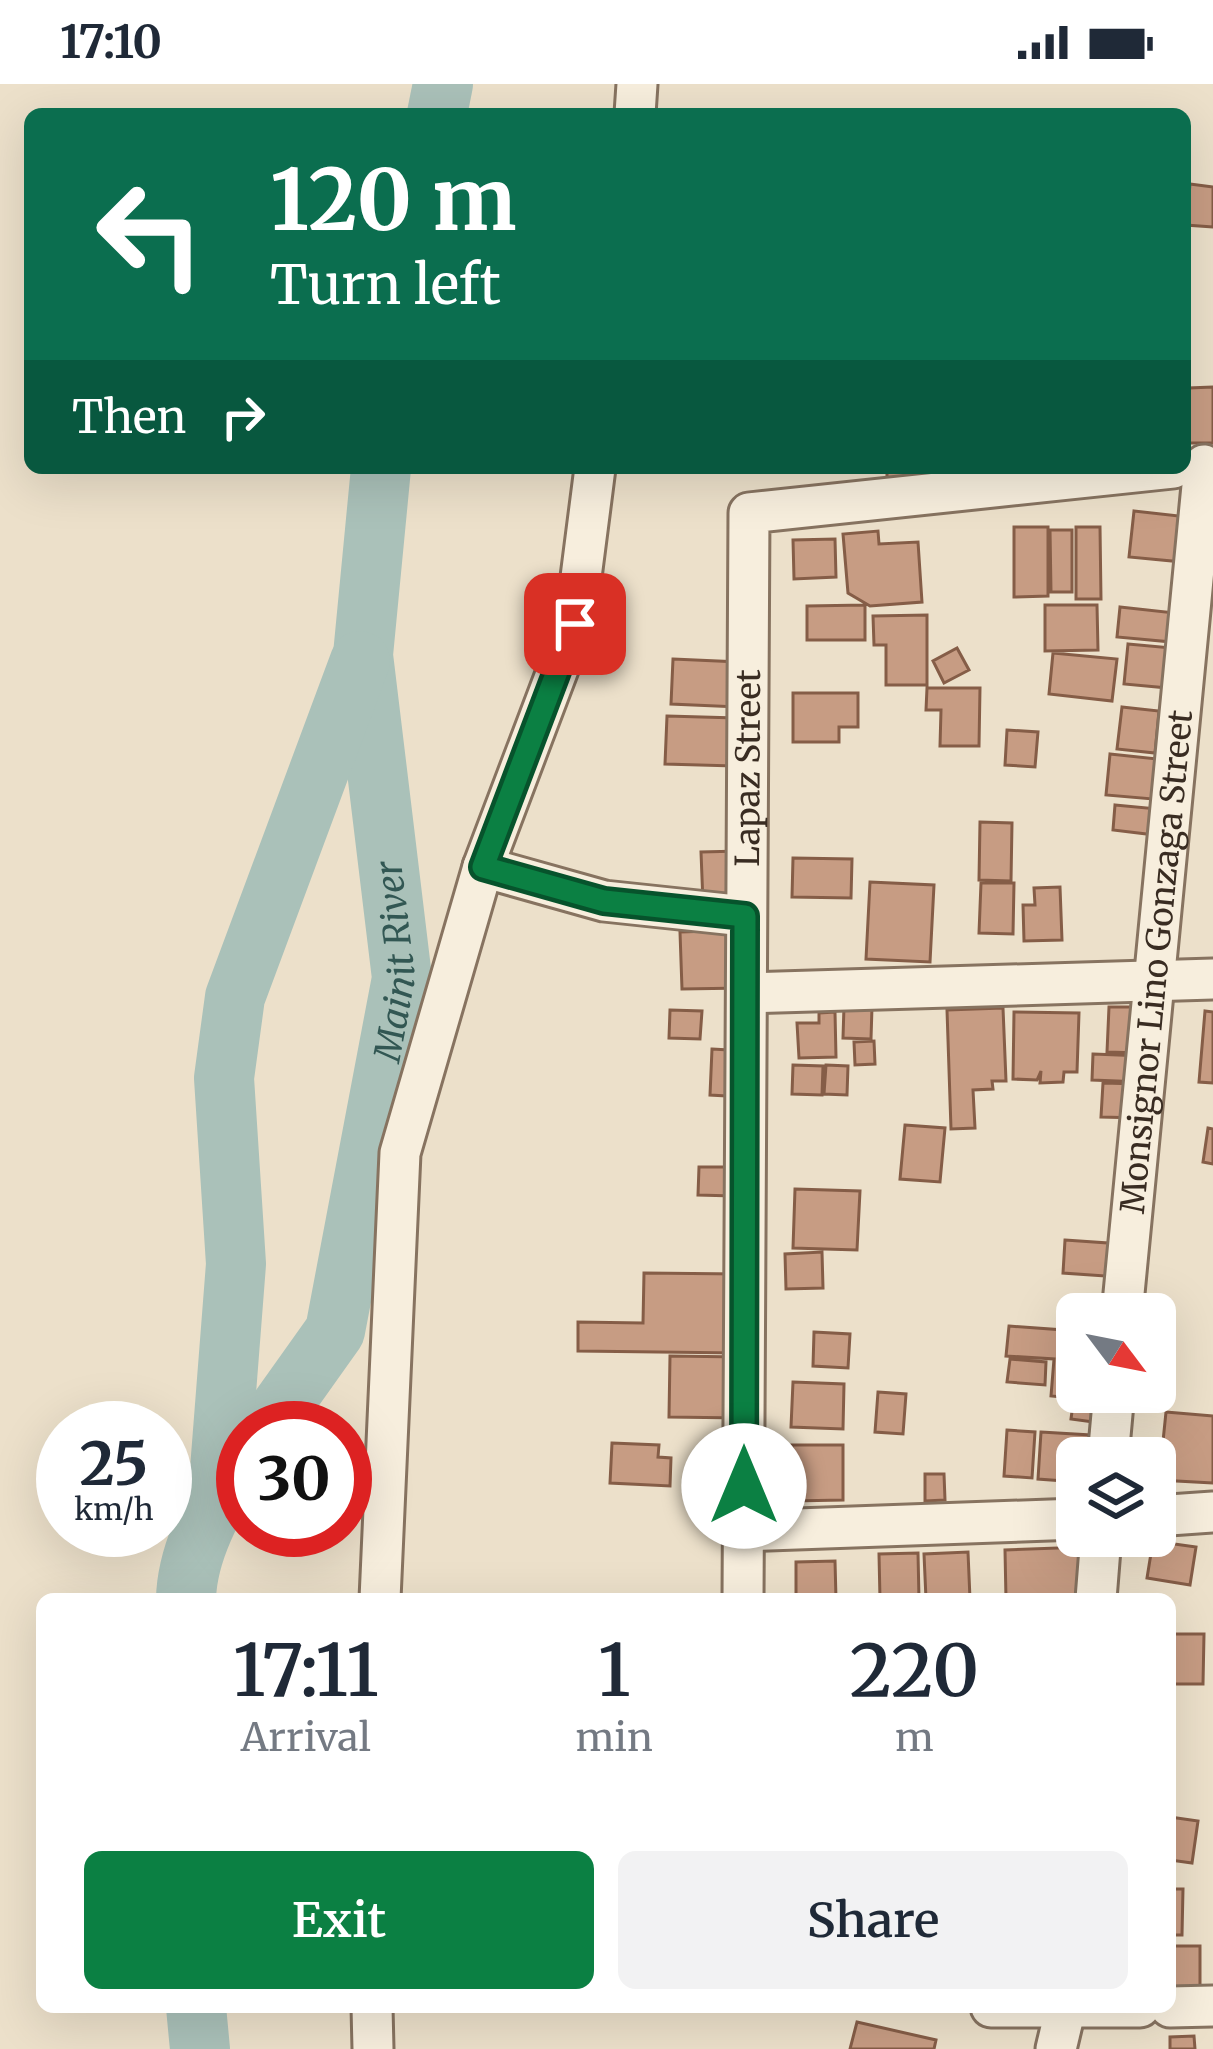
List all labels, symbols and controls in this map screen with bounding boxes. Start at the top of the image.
text: 17:10 [60,14,162,70]
text: 120 m [270,147,517,253]
icon: left [72,156,228,312]
text: Turn left [270,251,501,319]
icon: right [210,384,276,450]
text: Then [72,389,186,445]
pin [524,573,626,675]
icon: arrive [542,591,608,657]
street label: Lapaz Street [727,669,769,867]
street label: Monsignor Lino Gonzaga Street [1111,708,1201,1215]
water label: Mainit River [364,857,424,1067]
north arrow [1056,1293,1176,1413]
map controls [1056,1293,1176,1557]
speed limit sign: 30 [216,1401,372,1557]
position arrow [681,1423,807,1549]
text: 25 [80,1426,148,1501]
button: layers [1056,1437,1176,1557]
text: km/h [74,1490,154,1528]
text: 17:11 [233,1625,379,1716]
text: 1 [598,1625,631,1716]
text: 220 [850,1625,979,1716]
text: Arrival [241,1713,371,1762]
text: min [576,1713,653,1762]
text: m [895,1713,934,1762]
button: Exit [84,1851,594,1989]
button: Share [618,1851,1128,1989]

